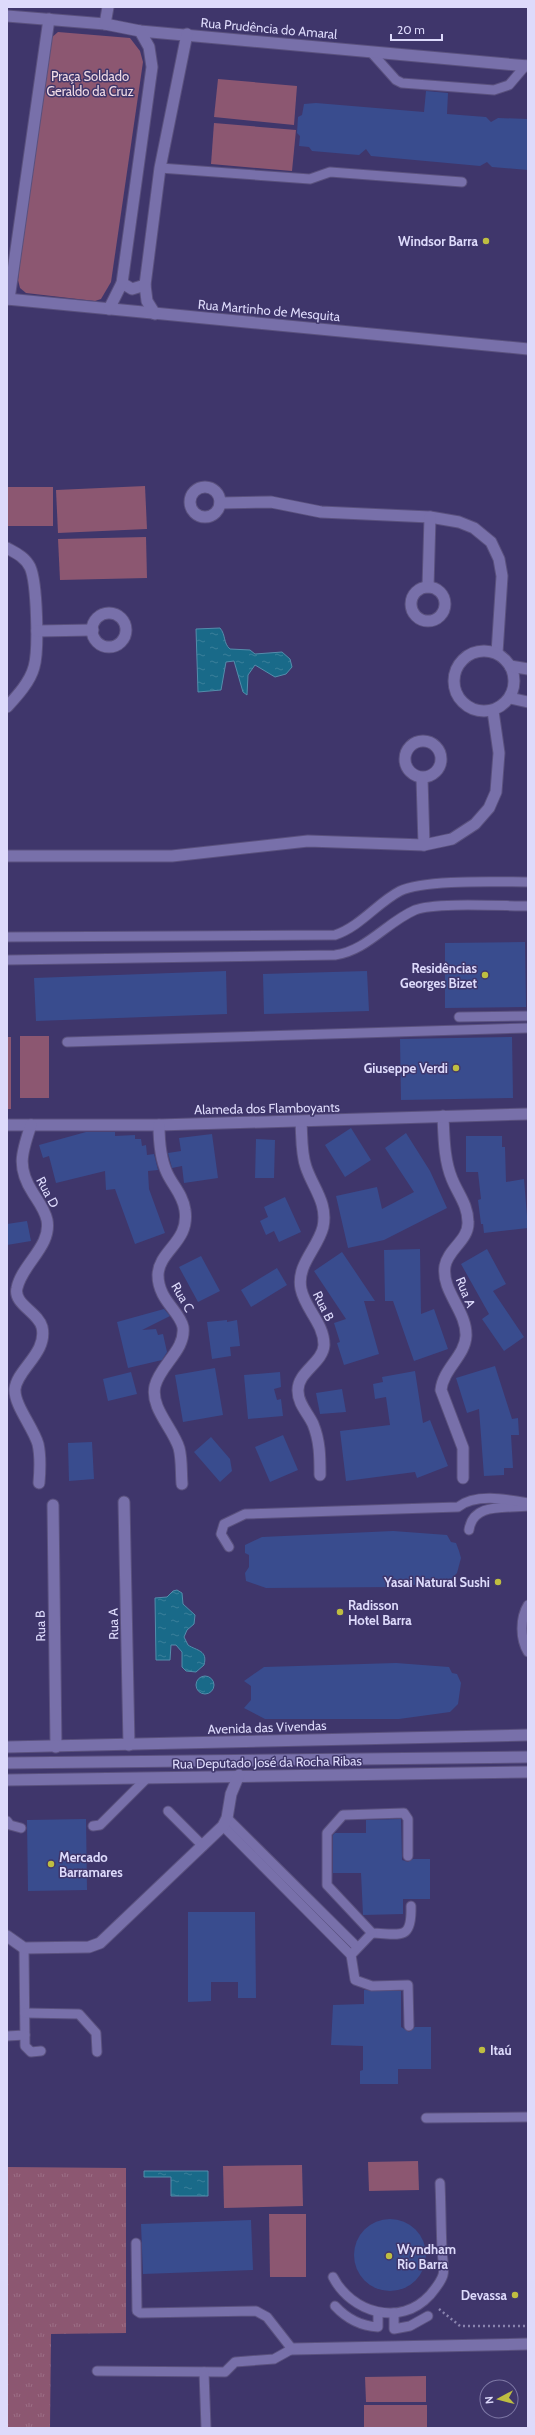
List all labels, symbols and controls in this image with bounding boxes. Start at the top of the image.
street label: Rua Prudência do Amaral [200,14,338,42]
scale bar [391,16,442,42]
text: 20 m [397,22,425,37]
park label: Praça Soldado Geraldo da Cruz [46,68,134,99]
place label: Windsor Barra [398,233,479,249]
marker: Windsor Barra [481,236,491,246]
street label: Rua Martinho de Mesquita [197,296,342,324]
place label: Residências Georges Bizet [400,960,478,991]
marker: Residências Georges Bizet [480,970,490,980]
place label: Giuseppe Verdi [364,1060,448,1076]
marker: Giuseppe Verdi [451,1063,461,1073]
street label: Alameda dos Flamboyants [194,1099,341,1117]
street label: Rua D [33,1174,63,1210]
street label: Rua A [453,1274,479,1310]
street label: Rua C [168,1279,198,1315]
street label: Rua B [310,1288,338,1324]
place label: Yasai Natural Sushi [383,1574,490,1590]
marker: Yasai Natural Sushi [493,1577,503,1587]
place label: Radisson Hotel Barra [348,1597,412,1628]
marker: Radisson Hotel Barra [335,1607,345,1617]
street label: Rua A [105,1608,121,1640]
street label: Rua B [32,1610,48,1642]
street label: Avenida das Vivendas [207,1717,327,1737]
street label: Rua Deputado José da Rocha Ribas [172,1752,362,1772]
place label: Mercado Barramares [59,1849,123,1880]
marker: Mercado Barramares [46,1859,56,1869]
place label: Itaú [490,2042,512,2058]
marker: Itaú [477,2045,487,2055]
place label: Wyndham Rio Barra [397,2241,456,2272]
marker: Wyndham Rio Barra [384,2251,394,2261]
place label: Devassa [461,2287,508,2303]
marker: Devassa [510,2290,520,2300]
north arrow [479,2379,519,2419]
text: N [482,2396,496,2405]

